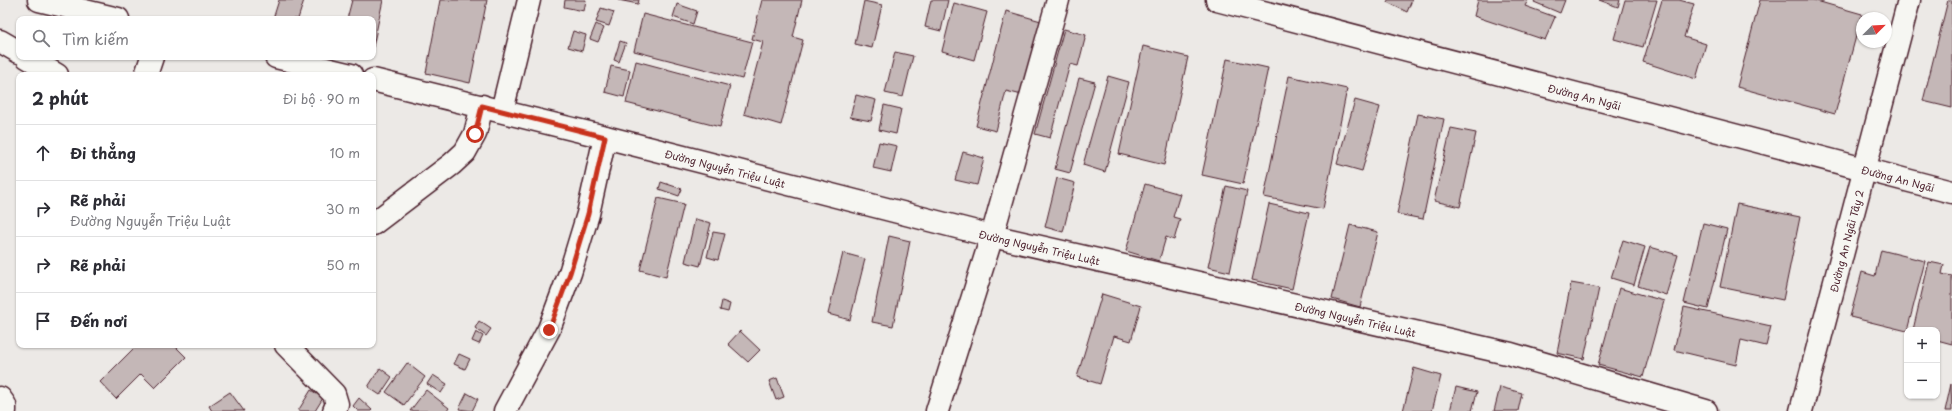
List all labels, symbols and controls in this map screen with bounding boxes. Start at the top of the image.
north arrow [1856,12,1892,48]
search box [16,16,376,60]
icon: search [30,27,52,49]
text: Tìm kiếm [62,27,129,50]
street label: Đường An Ngãi [1546,79,1623,113]
text: 2 phút [32,85,89,111]
text: Đi bộ · 90 m [283,89,360,108]
route start [466,125,484,143]
text: Đi thẳng [70,141,136,164]
icon: ahead [32,142,54,164]
text: 10 m [330,143,360,162]
street label: Đường Nguyễn Triệu Luật [663,145,787,190]
street label: Đường An Ngãi [1860,161,1937,195]
text: Rẽ phải [70,188,126,211]
street label: Đường An Ngãi Tây 2 [1825,188,1866,294]
icon: right [32,198,54,220]
text: 30 m [326,199,360,218]
text: Đường Nguyễn Triệu Luật [70,211,231,230]
street label: Đường Nguyễn Triệu Luật [977,225,1101,268]
text: Rẽ phải [70,253,126,276]
icon: right [32,254,54,276]
text: 50 m [326,255,360,274]
street label: Đường Nguyễn Triệu Luật [1293,298,1417,340]
text: Đến nơi [70,309,127,332]
icon: arrive [32,310,54,332]
route end [540,321,558,339]
map controls [1904,327,1940,399]
button: + [1904,327,1940,363]
button: − [1904,363,1940,399]

